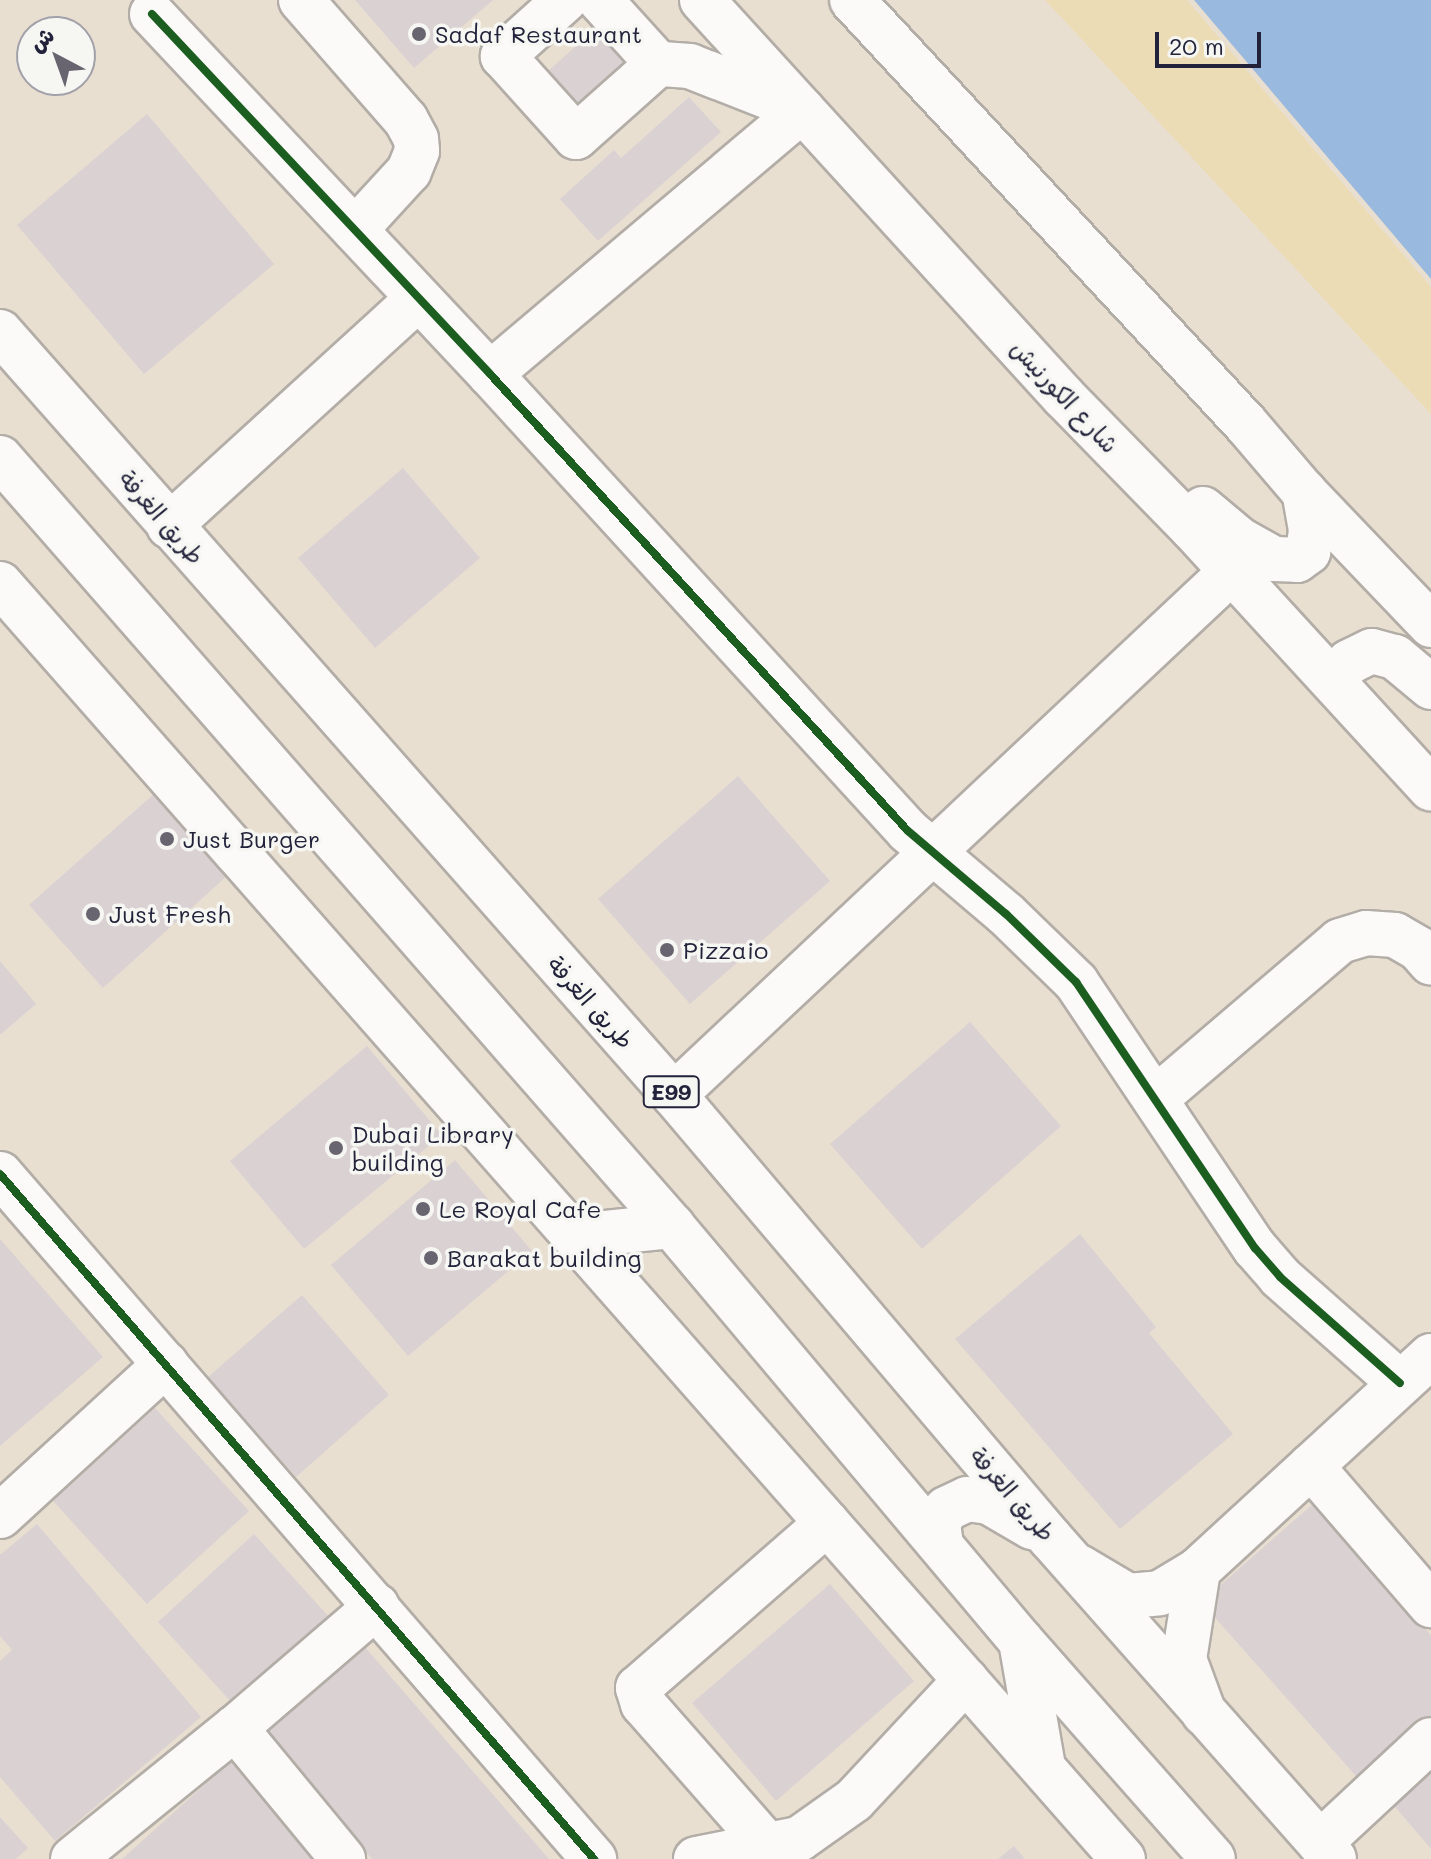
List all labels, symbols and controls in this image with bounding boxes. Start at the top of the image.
north arrow [16,16,96,96]
scale bar [1159,16,1265,66]
text: ش [23,20,60,58]
place label: Sadaf Restaurant [435,20,642,48]
marker: Sadaf Restaurant [410,25,428,43]
text: 20 m [1169,30,1224,61]
street label: شارع الكورنيش [1005,334,1125,458]
street label: طريق الغرفة [113,464,211,570]
place label: Just Burger [183,825,320,853]
marker: Just Burger [158,830,176,848]
place label: Just Fresh [109,900,231,928]
marker: Just Fresh [84,905,102,923]
place label: Pizzaio [683,936,768,964]
marker: Pizzaio [658,941,676,959]
street label: طريق الغرفة [542,950,640,1054]
road number: E99 [641,1074,701,1110]
place label: Dubai Library building [352,1120,514,1176]
marker: Dubai Library building [327,1139,345,1157]
place label: Le Royal Cafe [439,1195,601,1223]
marker: Le Royal Cafe [414,1200,432,1218]
place label: Barakat building [447,1244,641,1272]
marker: Barakat building [422,1249,440,1267]
street label: طريق الغرفة [964,1441,1062,1547]

